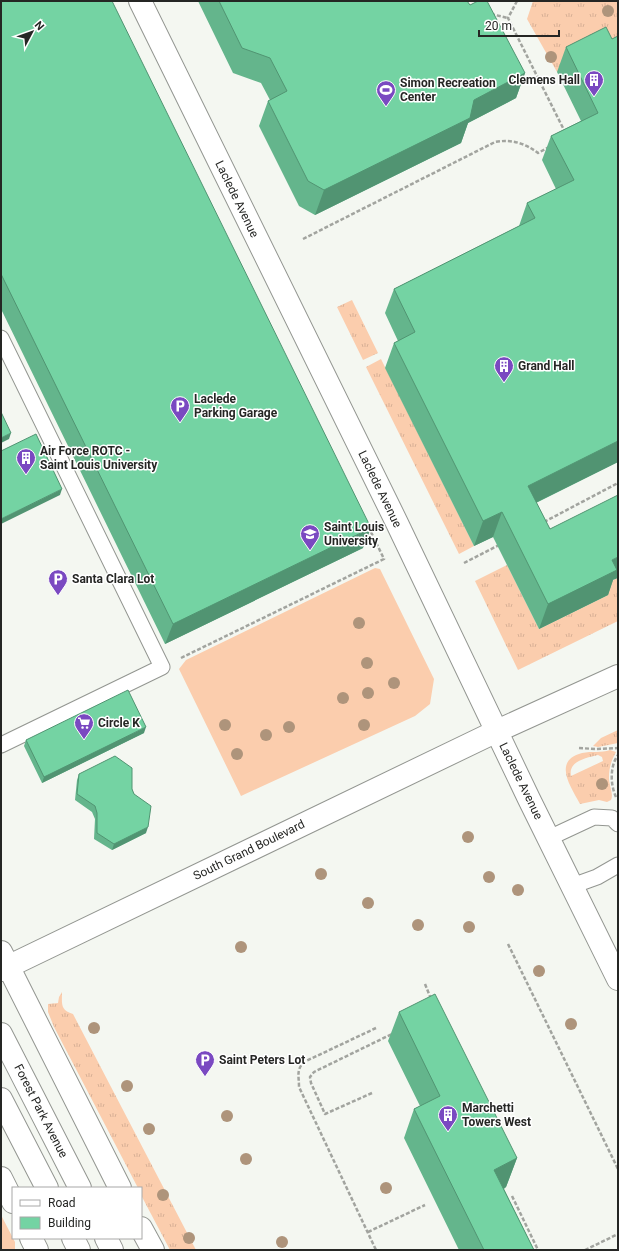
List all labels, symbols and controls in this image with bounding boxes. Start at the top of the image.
north arrow [12,12,52,52]
scale bar [479,12,559,38]
text: N [32,19,47,33]
text: 20 m [485,19,512,33]
building icon: Clemens Hall [583,69,605,97]
place label: Clemens Hall [508,73,580,87]
place label: Simon Recreation Center [400,76,496,104]
sports icon: Simon Recreation Center [375,79,397,107]
street label: Laclede Avenue [212,158,262,240]
building icon: Grand Hall [493,355,515,383]
place label: Grand Hall [518,359,575,373]
place label: Laclede Parking Garage [194,392,278,420]
parking icon: Laclede Parking Garage [169,395,191,423]
place label: Air Force ROTC - Saint Louis University [40,444,158,472]
building icon: Air Force ROTC - Saint Louis University [15,447,37,475]
street label: Laclede Avenue [355,448,405,530]
place label: Saint Louis University [324,520,384,548]
school or university icon: Saint Louis University [299,523,321,551]
parking icon: Santa Clara Lot [47,568,69,596]
place label: Santa Clara Lot [72,572,154,586]
supermarket icon: Circle K [73,712,95,740]
place label: Circle K [98,716,140,730]
street label: Laclede Avenue [496,740,546,822]
street label: South Grand Boulevard [191,817,307,883]
parking icon: Saint Peters Lot [194,1049,216,1077]
place label: Saint Peters Lot [219,1053,305,1067]
street label: Forest Park Avenue [11,1062,71,1160]
place label: Marchetti Towers West [462,1101,531,1129]
building icon: Marchetti Towers West [437,1104,459,1132]
legend [12,1187,142,1239]
text: Road [48,1196,76,1210]
text: Building [48,1216,91,1230]

